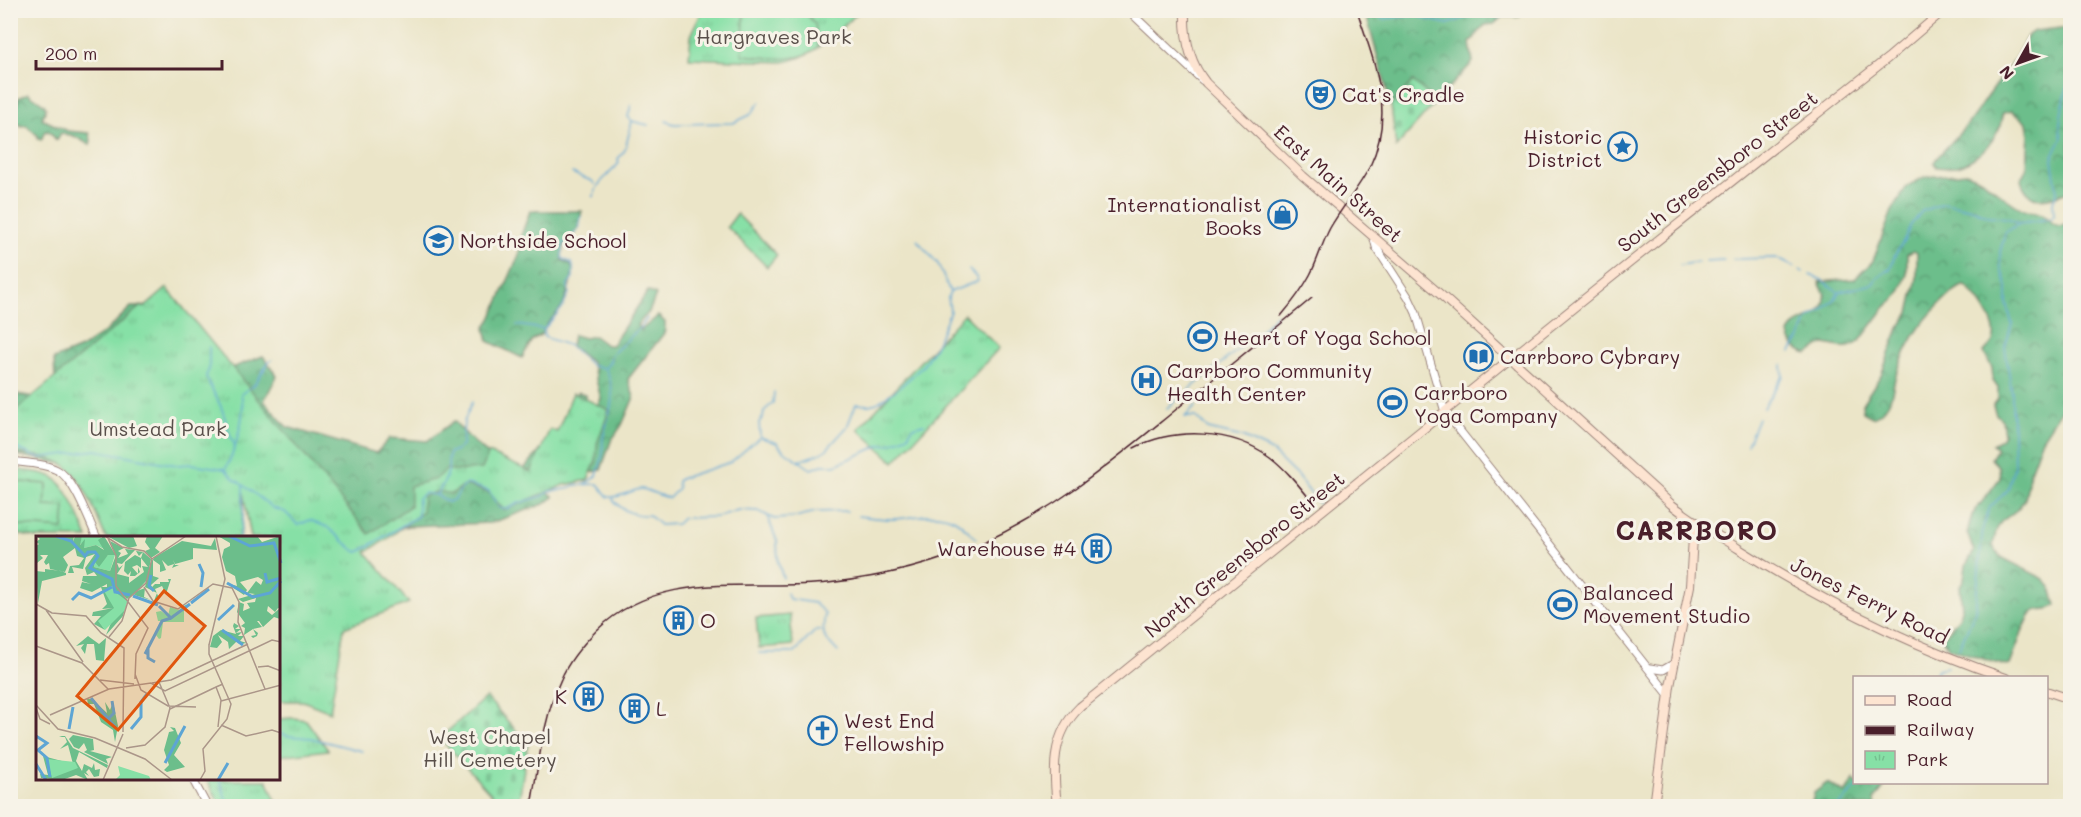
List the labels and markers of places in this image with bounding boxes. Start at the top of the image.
theatre icon: Cat's Cradle [1305,78,1337,110]
place label: Cat's Cradle [1342,81,1465,107]
place label: Historic District [1523,123,1602,172]
place icon: Historic District [1607,131,1639,163]
place label: Internationalist Books [1107,191,1262,240]
shop icon: Internationalist Books [1267,199,1299,231]
school or university icon: Northside School [423,224,455,256]
place label: Northside School [460,227,627,253]
sports icon: Heart of Yoga School [1186,321,1218,353]
place label: Heart of Yoga School [1223,324,1432,350]
library icon: Carrboro Cybrary [1463,340,1495,372]
place label: Carrboro Cybrary [1500,343,1680,369]
place label: Carrboro Community Health Center [1167,357,1372,406]
hospital icon: Carrboro Community Health Center [1130,365,1162,397]
place label: Carrboro Yoga Company [1414,379,1558,428]
sports icon: Carrboro Yoga Company [1377,387,1409,419]
building icon: Warehouse #4 [1081,532,1113,564]
place label: Warehouse #4 [937,535,1076,561]
place label: Balanced Movement Studio [1583,579,1750,628]
sports icon: Balanced Movement Studio [1546,588,1578,620]
building icon: O [663,604,695,636]
place label: O [700,607,716,633]
building icon: K [572,680,604,712]
place label: K [555,683,567,709]
building icon: L [619,692,651,724]
place label: L [656,695,667,721]
place label: West End Fellowship [844,707,944,756]
church icon: West End Fellowship [807,715,839,747]

